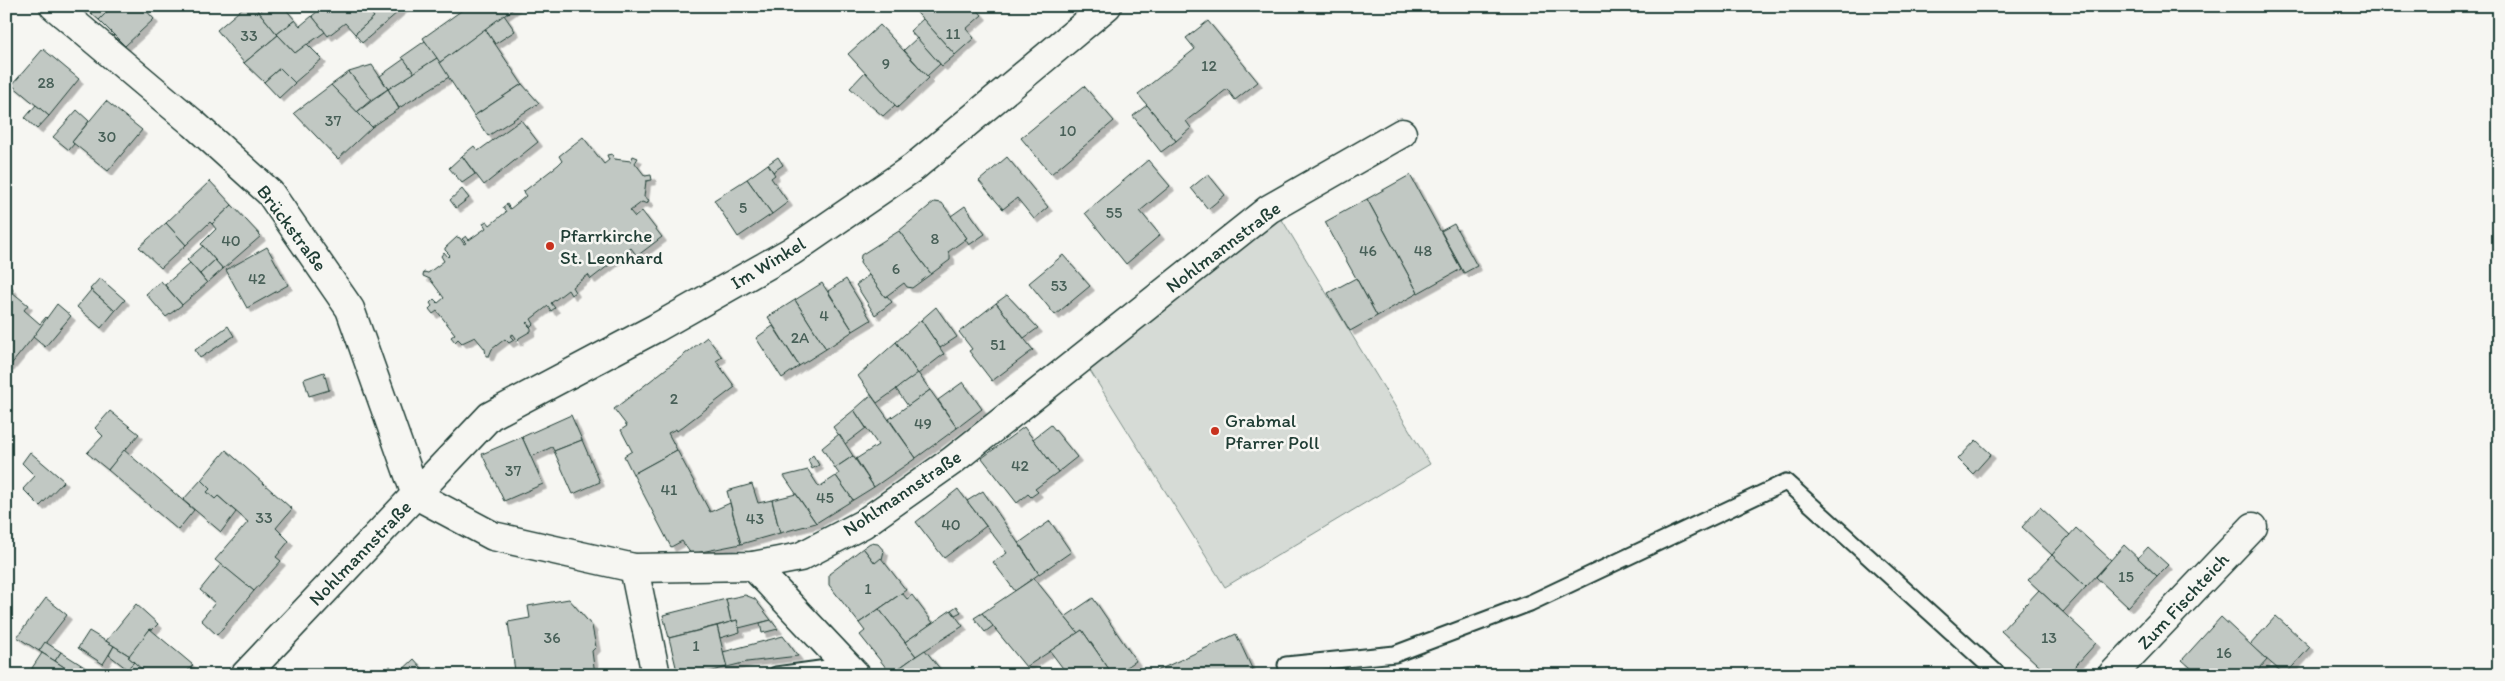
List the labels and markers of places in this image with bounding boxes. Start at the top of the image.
place label: Pfarrkirche St. Leonhard [560,224,663,269]
marker: Pfarrkirche St. Leonhard [544,240,556,252]
place label: Grabmal Pfarrer Poll [1225,409,1320,454]
marker: Grabmal Pfarrer Poll [1209,425,1221,437]

